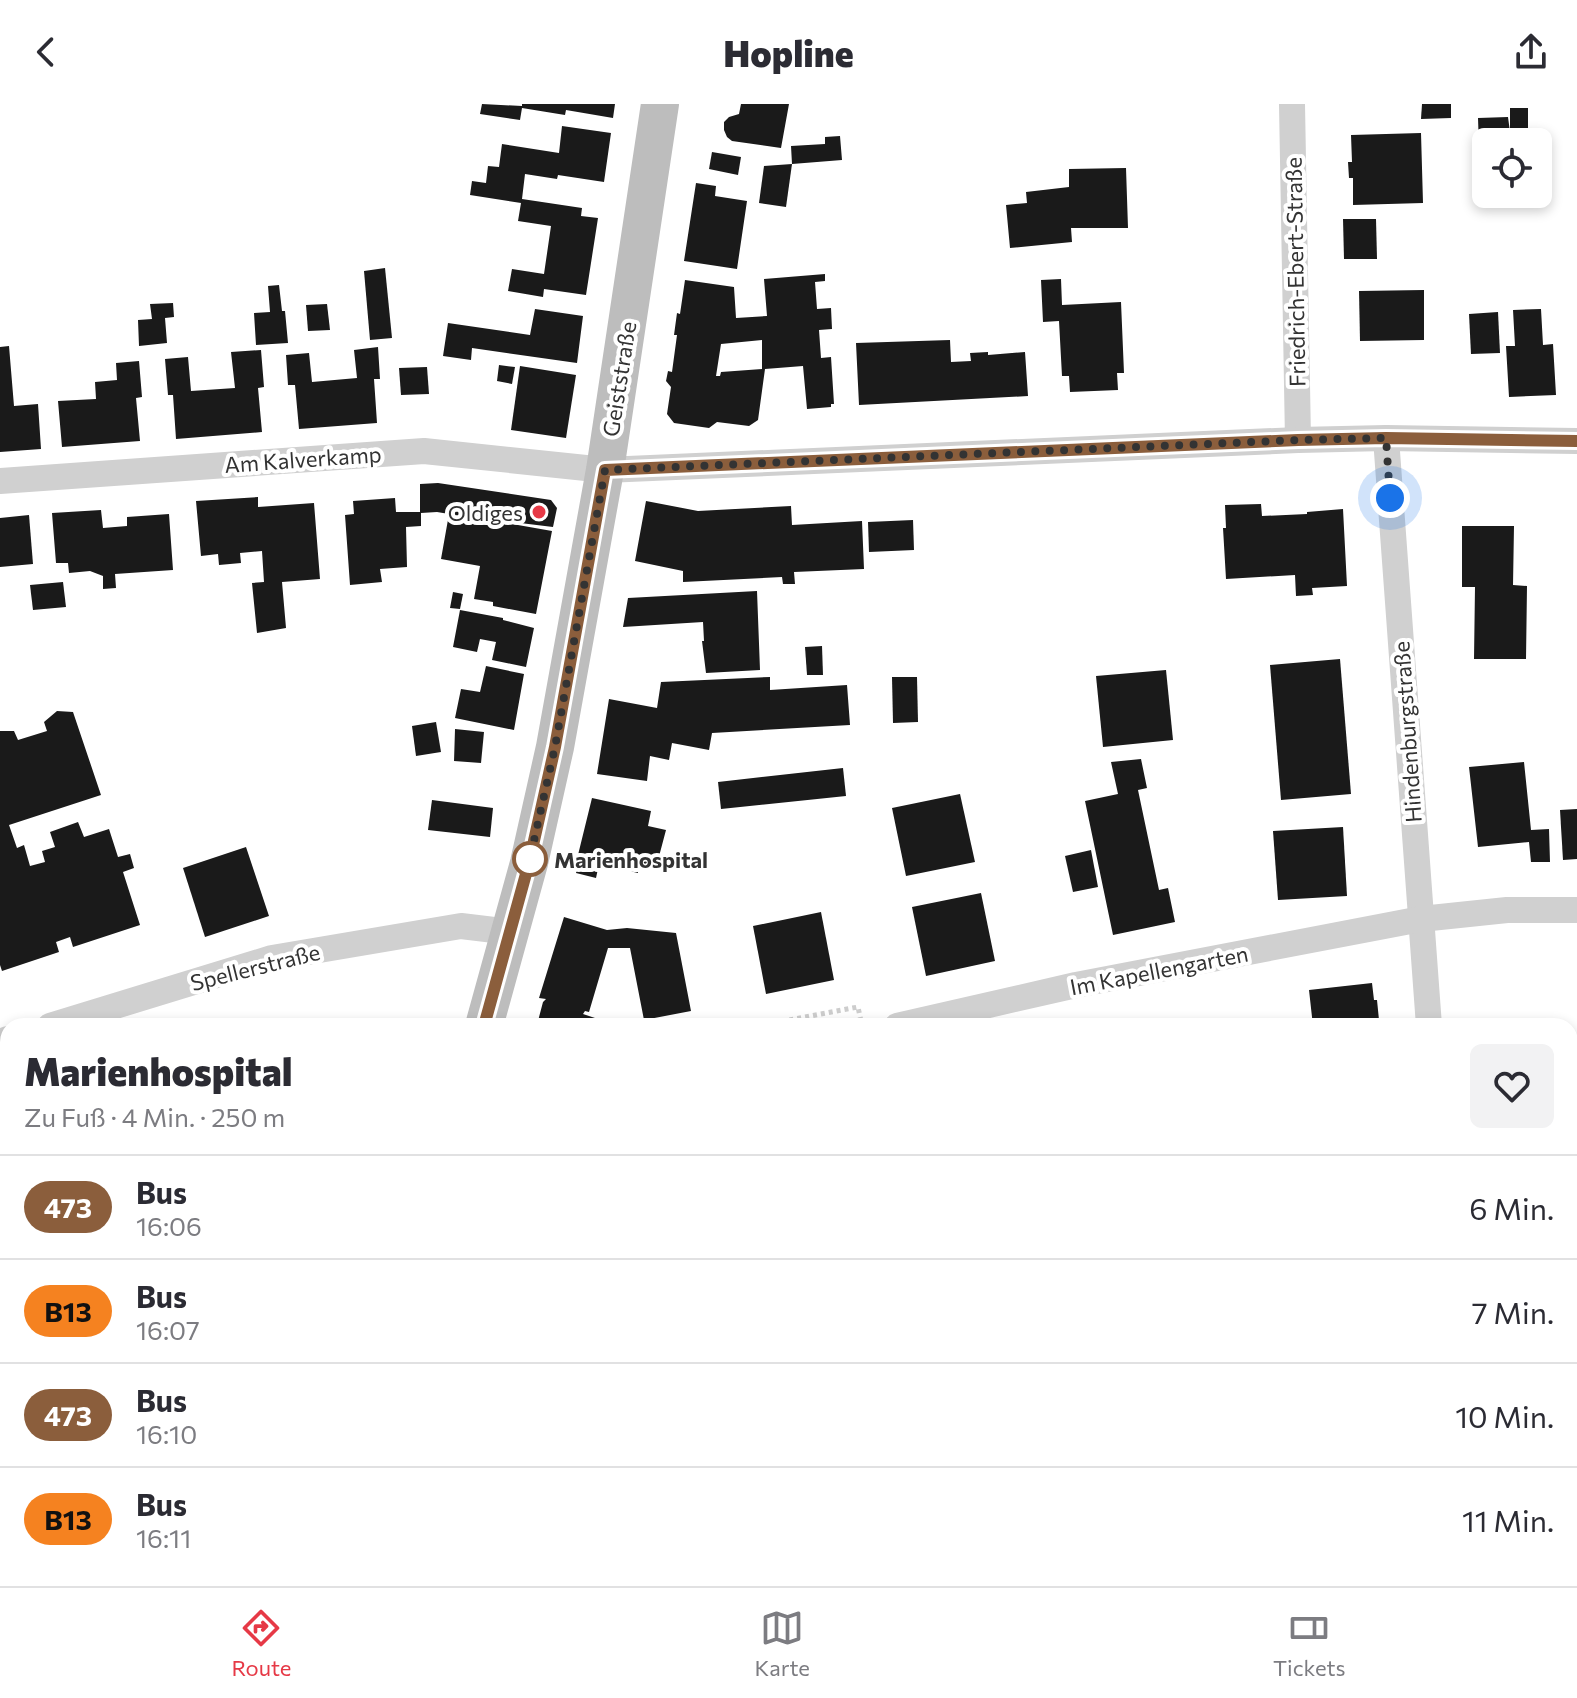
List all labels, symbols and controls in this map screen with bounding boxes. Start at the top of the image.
icon: back [24,30,68,74]
text: Hopline [723,30,854,74]
icon: share [1509,30,1553,74]
map controls [1472,128,1552,208]
button: locate [1472,128,1552,208]
street label: Friedrich-Ebert-Straße [1279,157,1311,387]
street label: Geiststraße [597,319,641,439]
street label: Am Kalverkamp [224,440,382,478]
your location [1370,478,1410,518]
place label: Oldiges [448,499,523,526]
marker: Oldiges [530,503,548,521]
street label: Hindenburgstraße [1387,640,1427,824]
marker: Marienhospital [513,842,547,876]
place label: Marienhospital [554,846,708,873]
street label: Spellerstraße [187,938,323,996]
street label: Im Kapellengarten [1068,939,1250,1001]
button: heart [1470,1044,1554,1128]
text: Marienhospital [24,1047,292,1094]
text: Zu Fuß · 4 Min. · 250 m [24,1101,285,1132]
text: Bus [136,1173,187,1210]
text: 6 Min. [1469,1189,1554,1226]
text: 473 [44,1190,92,1224]
text: 16:06 [136,1210,202,1241]
text: Bus [136,1277,187,1314]
text: 7 Min. [1472,1293,1554,1330]
text: B13 [44,1294,92,1328]
text: 16:07 [136,1314,200,1345]
text: Bus [136,1381,187,1418]
text: 10 Min. [1455,1397,1554,1434]
text: 473 [44,1398,92,1432]
text: 16:10 [136,1418,197,1449]
text: Bus [136,1485,187,1522]
text: 11 Min. [1462,1501,1554,1538]
text: B13 [44,1502,92,1536]
text: 16:11 [136,1522,191,1553]
tab: Route [232,1606,291,1681]
tab: Karte [754,1606,810,1681]
tab: Tickets [1273,1606,1346,1681]

